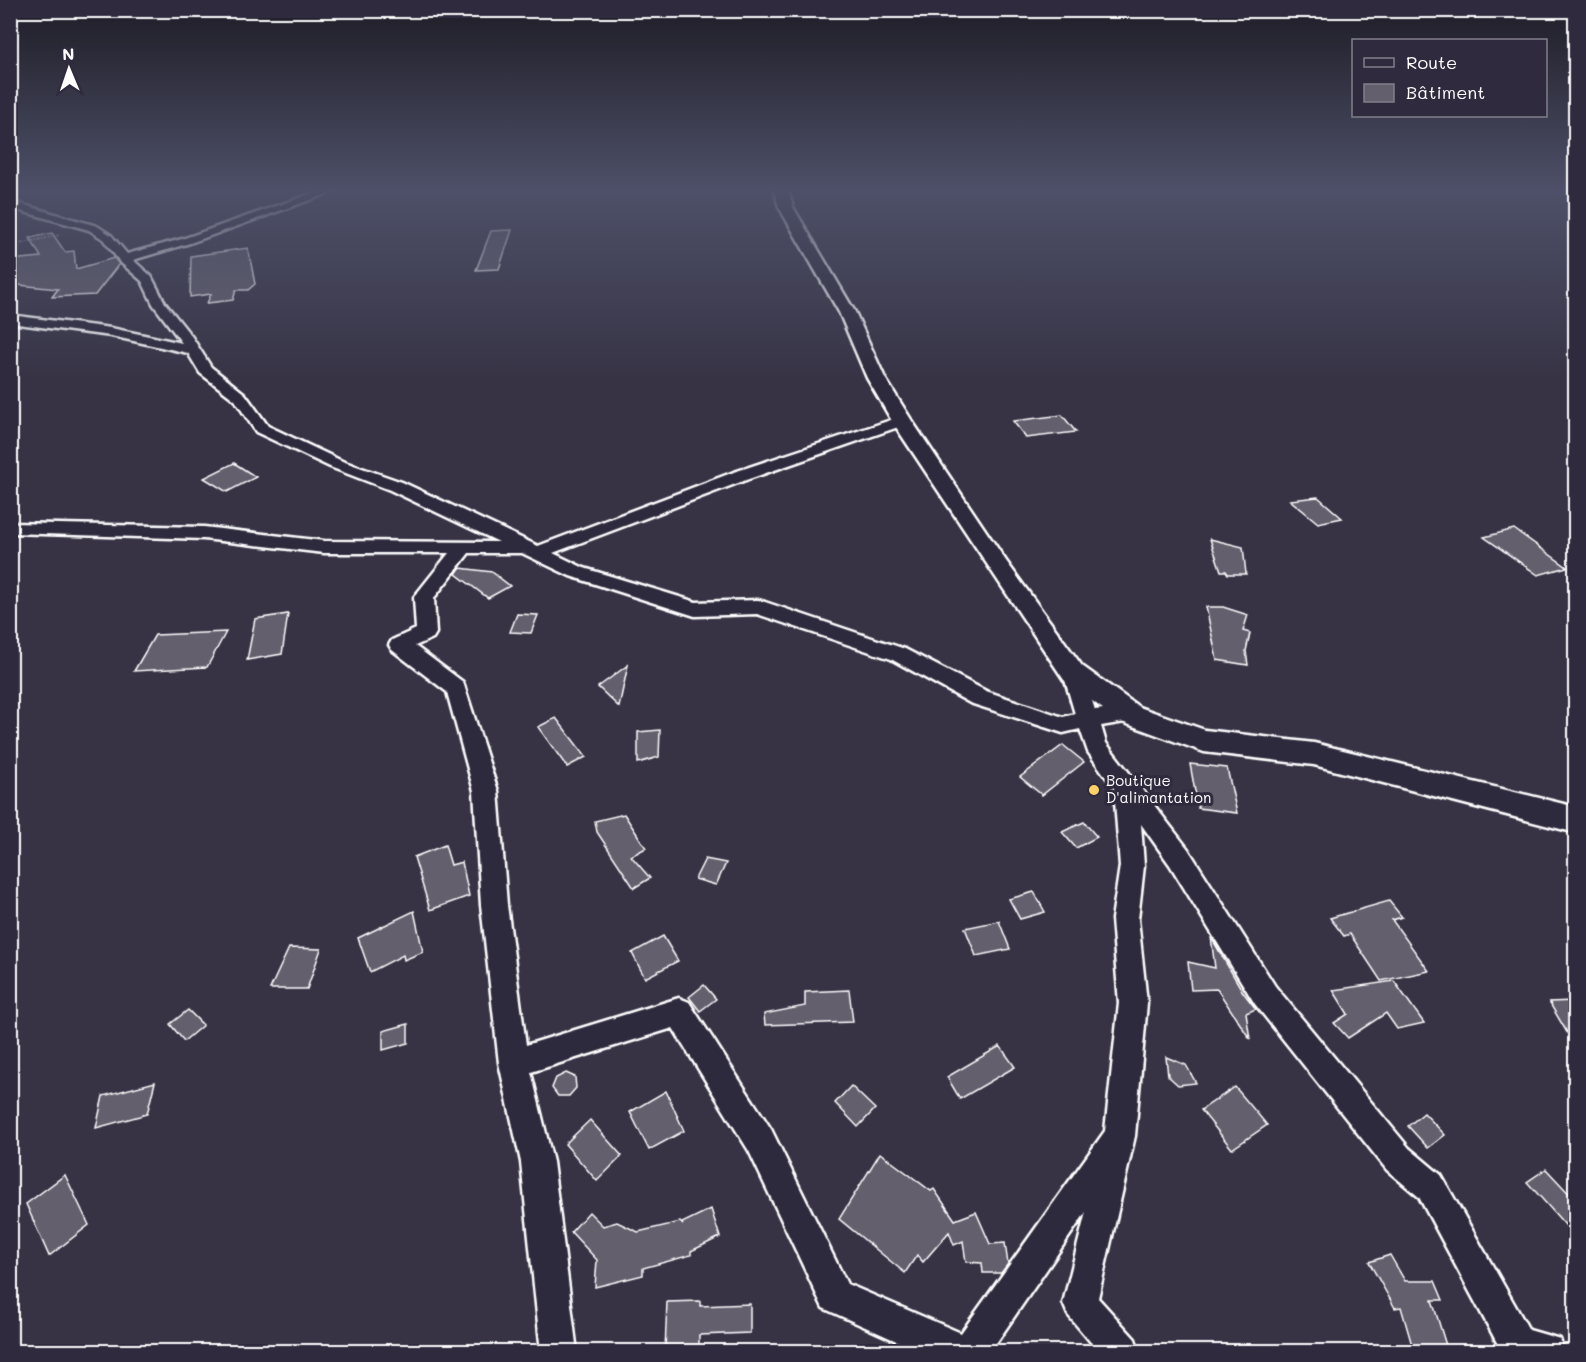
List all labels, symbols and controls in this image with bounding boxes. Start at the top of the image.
north arrow [39,39,99,99]
legend [1352,39,1547,117]
text: N [62,43,75,64]
text: Route [1406,50,1457,74]
text: Bâtiment [1406,80,1485,104]
place label: Boutique D'alimantation [1106,770,1211,807]
marker: Boutique D'alimantation [1087,783,1101,797]

